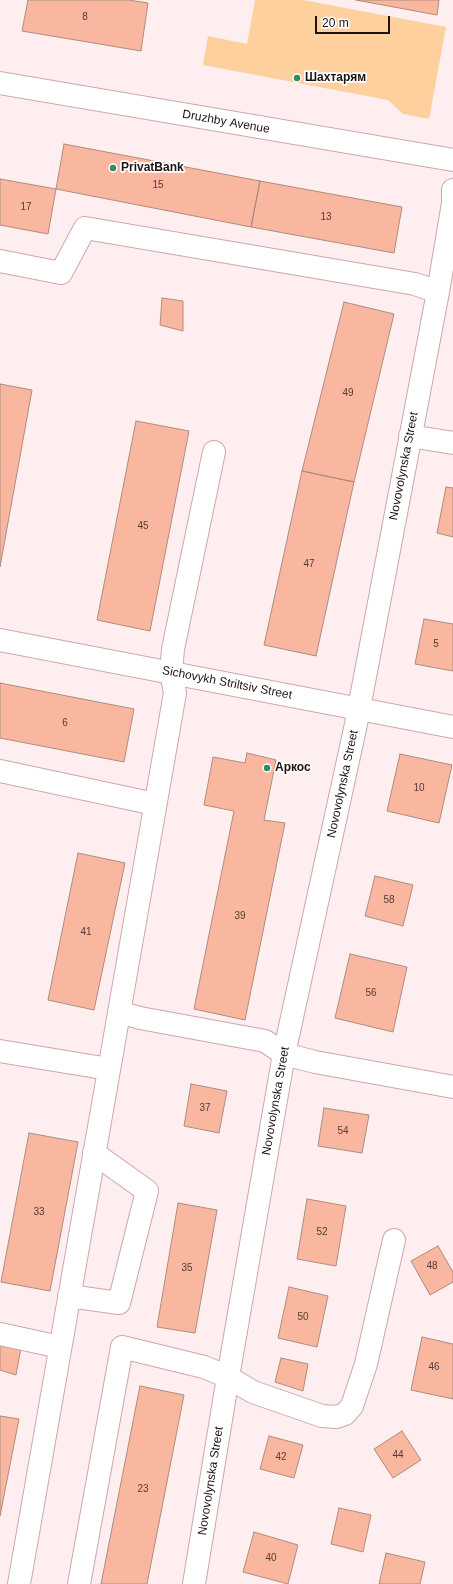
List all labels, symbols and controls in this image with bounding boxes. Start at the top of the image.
scale bar [317,8,392,34]
house number: 8 [82,11,88,23]
text: 20 m [322,16,349,30]
place label: Шахтарям [305,71,366,85]
marker: Шахтарям [292,73,302,83]
street label: Druzhby Avenue [181,107,271,137]
place label: PrivatBank [121,161,184,175]
marker: PrivatBank [108,163,118,173]
house number: 15 [152,179,164,191]
house number: 17 [20,201,32,213]
house number: 13 [320,211,332,223]
house number: 49 [342,387,354,399]
street label: Novovolynska Street [386,411,422,521]
house number: 45 [137,520,149,532]
house number: 47 [303,558,315,570]
house number: 5 [433,638,439,650]
street label: Sichovykh Striltsiv Street [161,663,293,703]
house number: 6 [62,717,68,729]
street label: Novovolynska Street [325,729,361,839]
place label: Аркос [275,761,311,775]
marker: Аркос [262,763,272,773]
house number: 10 [413,782,425,794]
house number: 58 [383,894,395,906]
house number: 39 [234,910,246,922]
house number: 41 [80,926,92,938]
house number: 56 [365,987,377,999]
street label: Novovolynska Street [259,1046,293,1156]
house number: 37 [199,1102,211,1114]
house number: 54 [337,1125,349,1137]
house number: 33 [33,1206,45,1218]
house number: 52 [316,1226,328,1238]
house number: 48 [426,1260,438,1272]
house number: 35 [181,1262,193,1274]
house number: 50 [297,1311,309,1323]
house number: 46 [428,1361,440,1373]
street label: Novovolynska Street [195,1426,227,1536]
house number: 44 [392,1449,404,1461]
house number: 42 [275,1451,287,1463]
house number: 23 [137,1483,149,1495]
house number: 40 [265,1552,277,1564]

